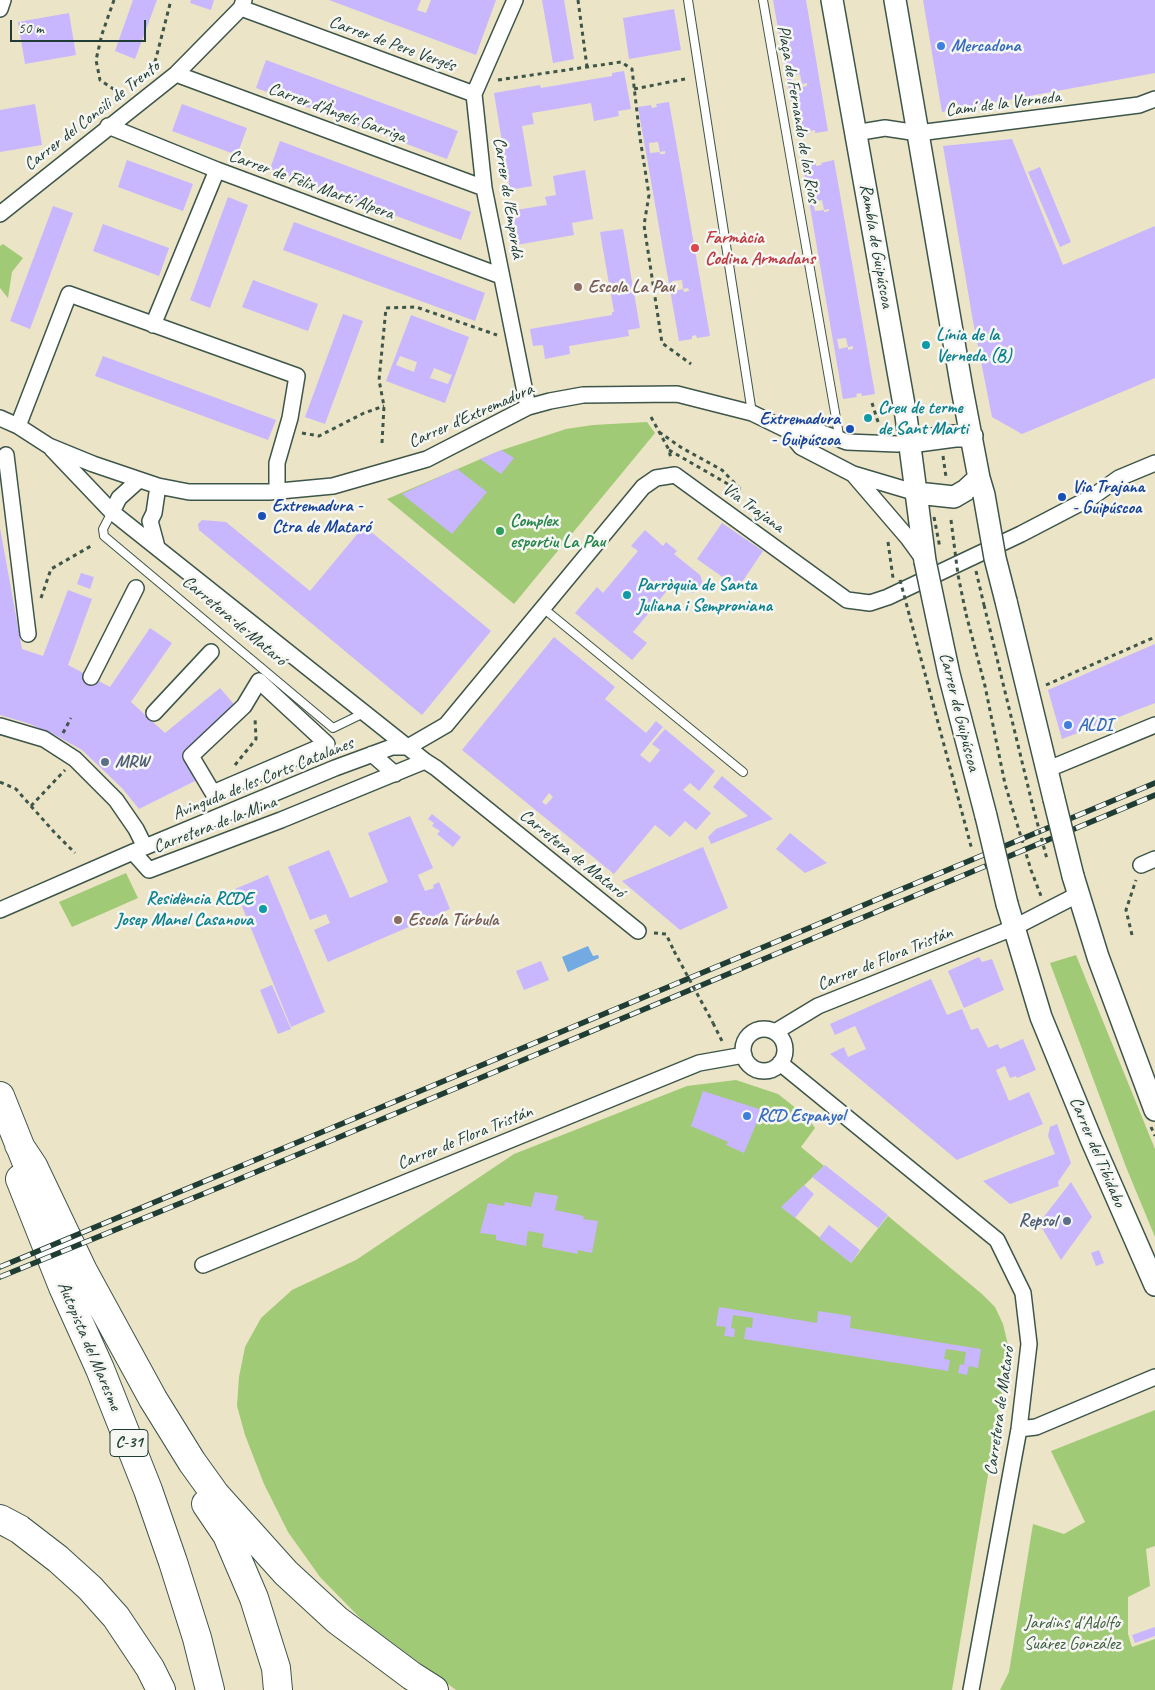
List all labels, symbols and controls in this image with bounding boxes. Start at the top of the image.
scale bar [12,10,149,42]
street label: Carrer de Pere Vergés [326,11,458,77]
text: 50 m [18,19,44,38]
street label: Plaça de Fernando de los Ríos [772,24,824,204]
place label: Mercadona [951,35,1021,57]
marker: Mercadona [935,40,947,52]
street label: Carrer del Concili de Trento [20,56,164,176]
street label: Carrer d'Àngels Garriga [265,78,409,148]
street label: Camí de la Verneda [944,86,1062,122]
street label: Carrer de l'Empordà [488,136,528,260]
street label: Carrer de Fèlix Martí Alpera [226,145,396,225]
street label: Rambla de Guipúscoa [854,182,898,310]
place label: Farmàcia Codina Armadans [705,227,815,270]
marker: Farmàcia Codina Armadans [689,242,701,254]
place label: Escola La Pau [588,276,674,298]
marker: Escola La Pau [572,281,584,293]
place label: Línia de la Verneda (B) [936,324,1011,366]
marker: Línia de la Verneda (B) [920,339,932,351]
street label: Carrer d'Extremadura [405,379,537,453]
place label: Creu de terme de Sant Marti [878,397,968,439]
place label: Extremadura - Guipúscoa [760,408,840,450]
marker: Creu de terme de Sant Marti [862,412,874,424]
marker: Extremadura - Guipúscoa [844,423,856,435]
place label: Via Trajana - Guipúscoa [1072,476,1144,518]
street label: Via Trajana [718,478,788,538]
marker: Via Trajana - Guipúscoa [1056,491,1068,503]
place label: Extremadura - Ctra de Mataró [272,495,371,538]
marker: Extremadura - Ctra de Mataró [256,510,268,522]
place label: Complex esportiu La Pau [510,510,605,552]
marker: Complex esportiu La Pau [494,525,506,537]
street label: Carretera de Mataró [177,571,291,671]
place label: Parròquia de Santa Juliana i Semproniana [637,574,772,616]
marker: Parròquia de Santa Juliana i Semproniana [621,589,633,601]
street label: Carrer de Guipúscoa [934,650,984,774]
place label: ALDI [1078,714,1113,736]
marker: ALDI [1062,719,1074,731]
street label: Avinguda de les Corts Catalanes [170,733,356,825]
place label: MRW [115,751,149,773]
marker: MRW [99,756,111,768]
street label: Carretera de la Mina [150,792,280,858]
street label: Carretera de Mataró [515,805,629,903]
place label: Residència RCDE Josep Manel Casanova [115,888,253,931]
marker: Residència RCDE Josep Manel Casanova [257,903,269,915]
place label: Escola Túrbula [408,909,498,931]
marker: Escola Túrbula [392,914,404,926]
street label: Carrer de Flora Tristán [814,922,956,996]
street label: Carrer del Tibidabo [1064,1094,1130,1210]
street label: Carrer de Flora Tristán [394,1101,536,1175]
place label: RCD Espanyol [757,1105,845,1127]
marker: RCD Espanyol [741,1110,753,1122]
place label: Repsol [1019,1210,1057,1232]
marker: Repsol [1061,1215,1073,1227]
street label: Autopista del Maresme [52,1278,126,1414]
street label: Carretera de Mataró [980,1345,1020,1477]
road number: C-31 [110,1430,148,1456]
park label: Jardins d'Adolfo Suárez González [1024,1612,1120,1655]

